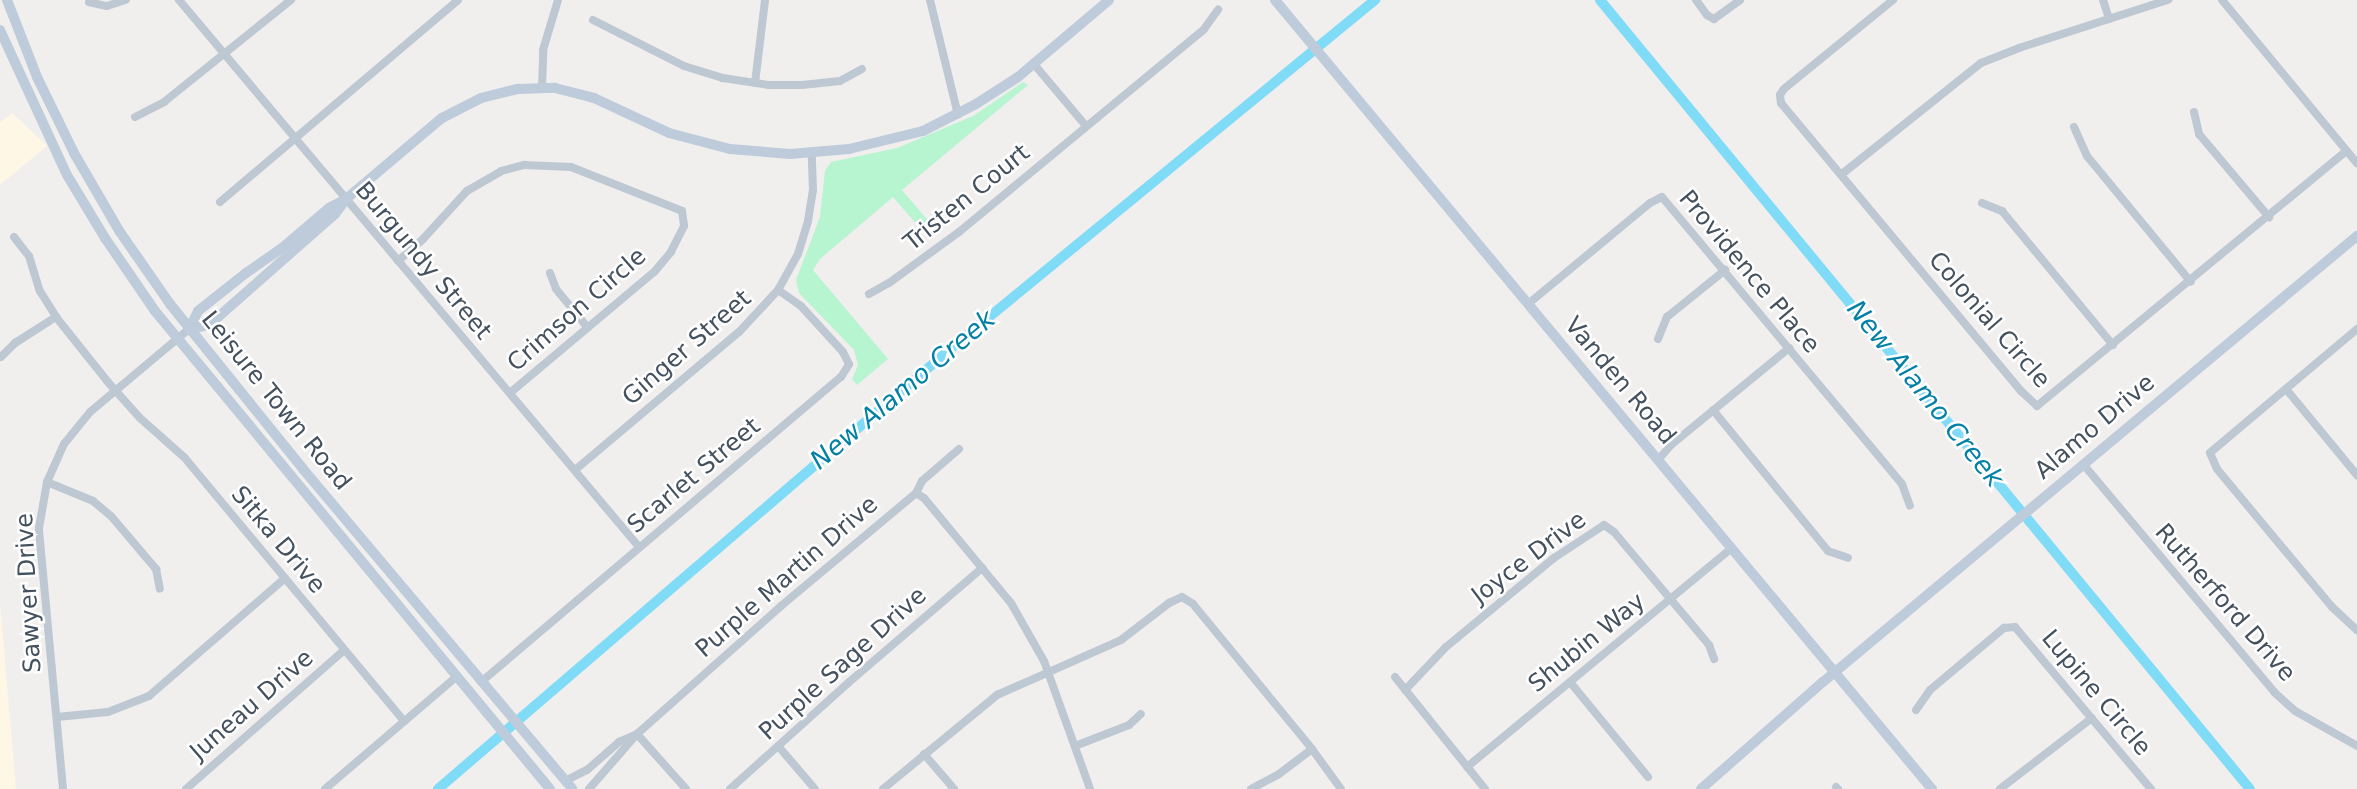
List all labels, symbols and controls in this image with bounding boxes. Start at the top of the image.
street label: Tristen Court [898,139,1036,257]
street label: Burgundy Street [349,176,497,346]
street label: Providence Place [1673,185,1825,359]
street label: Crimson Circle [502,242,652,378]
street label: Colonial Circle [1922,246,2056,394]
street label: Ginger Street [617,284,757,412]
water label: New Alamo Creek [1840,294,2010,494]
water label: New Alamo Creek [804,304,1002,476]
street label: Leisure Town Road [195,306,357,496]
street label: Vanden Road [1558,311,1682,451]
street label: Alamo Drive [2029,369,2161,485]
street label: Scarlet Street [622,412,766,540]
street label: Sitka Drive [225,481,331,599]
street label: Purple Martin Drive [690,490,884,664]
street label: Joyce Drive [1466,506,1592,610]
street label: Sawyer Drive [10,512,48,674]
street label: Rutherford Drive [2149,518,2301,688]
street label: Purple Sage Drive [753,581,933,747]
street label: Shubin Way [1523,587,1651,699]
street label: Lupine Circle [2035,624,2157,762]
street label: Juneau Drive [185,644,319,766]

